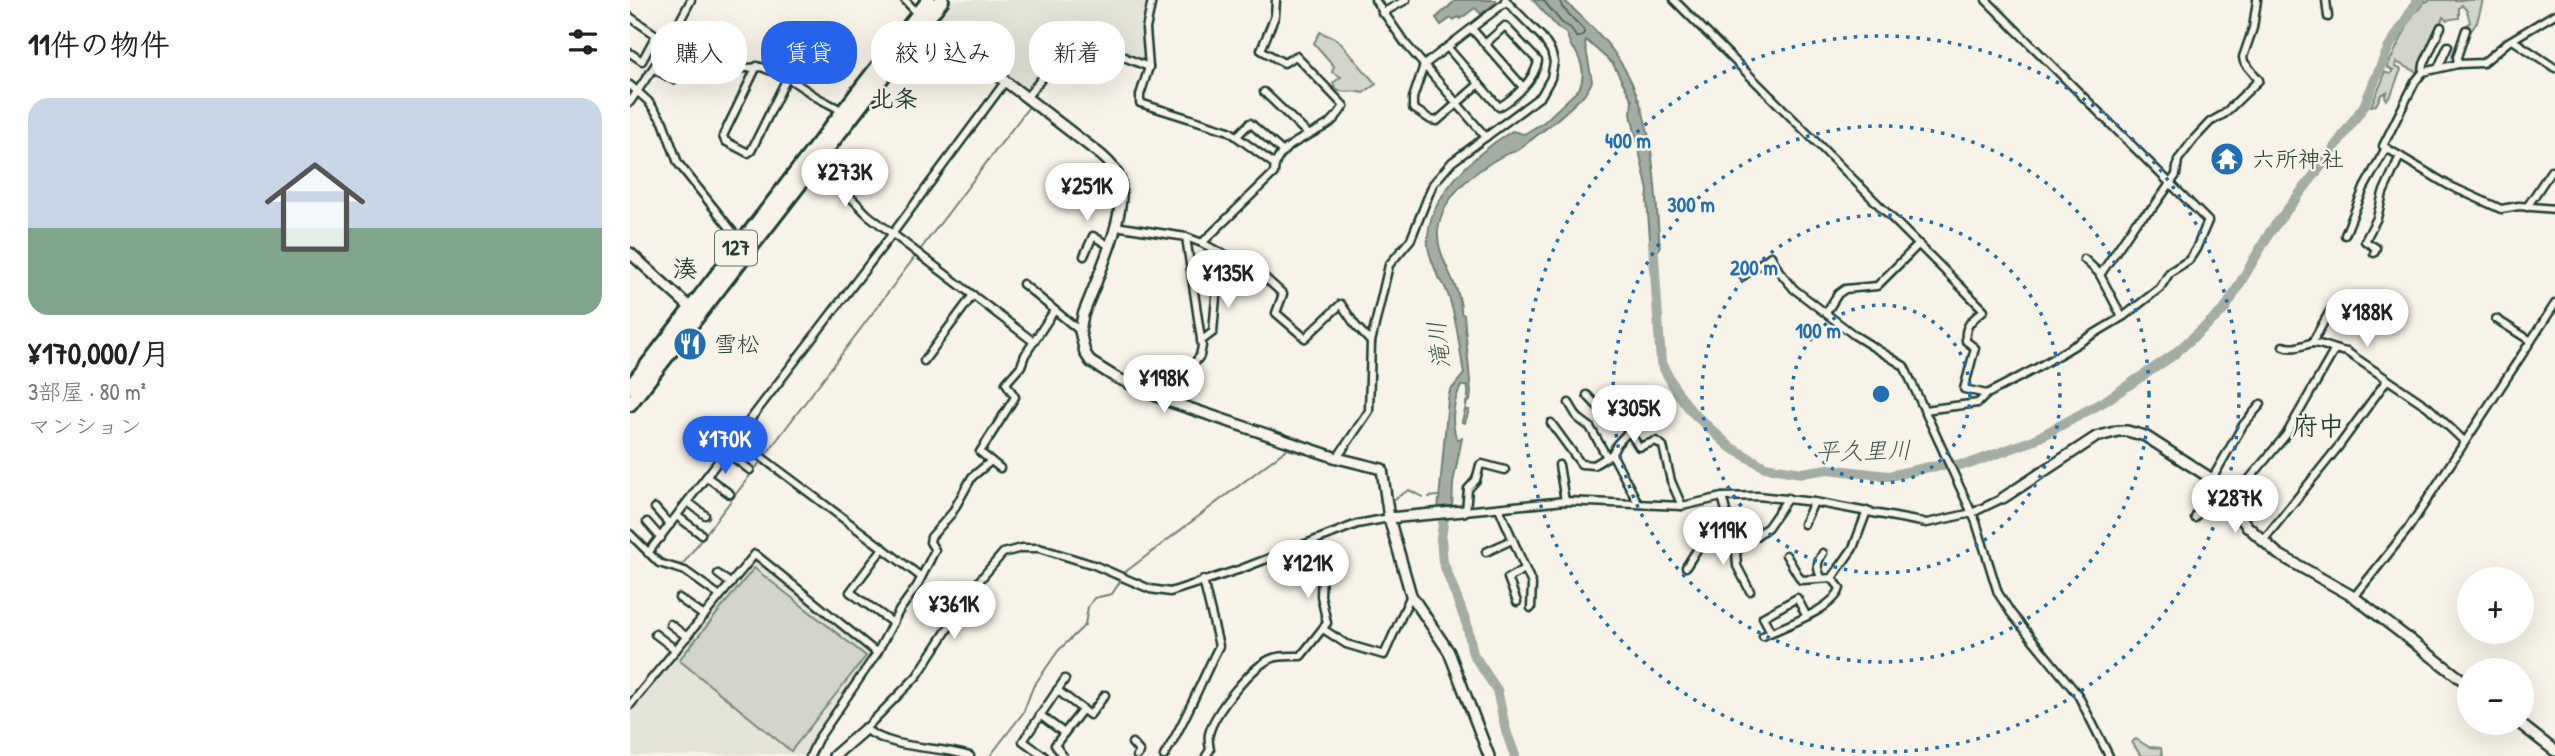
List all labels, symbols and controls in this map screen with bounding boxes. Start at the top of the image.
chip: 購入 [651,21,747,84]
chip: 賃貸 [761,21,857,84]
chip: 絞り込み [871,21,1015,84]
chip: 新着 [1029,21,1125,84]
icon: filters [564,23,602,61]
text: 11件の物件 [28,24,170,64]
district label: 北条 [870,82,918,114]
text: 400 m [1605,126,1651,155]
temple icon: 六所神社 [2208,140,2246,178]
place label: 六所神社 [2252,143,2344,174]
icon: home [252,144,378,270]
pin: ¥273K [796,150,894,209]
text: ¥273K [817,156,873,187]
pin: ¥251K [1038,164,1136,223]
text: ¥251K [1061,170,1113,201]
text: 300 m [1667,190,1715,219]
road number: 127 [715,230,757,266]
pin: ¥135K [1179,250,1277,310]
district label: 湊 [673,252,697,284]
text: 200 m [1730,253,1778,282]
text: ¥135K [1202,257,1254,288]
pin: ¥188K [2318,290,2416,349]
text: ¥188K [2342,296,2392,327]
text: 100 m [1795,316,1841,345]
water label: 滝川 [1419,319,1457,371]
restaurant icon: 雪松 [671,325,709,363]
place label: 雪松 [714,328,760,359]
text: ¥170,000/月 [28,333,170,373]
pin: ¥198K [1115,356,1213,415]
text: ¥198K [1139,362,1189,393]
text: 3部屋 · 80 m² [28,376,146,407]
centre of rings [1869,382,1893,406]
pin: ¥305K [1585,386,1683,445]
text: ¥305K [1607,392,1661,423]
district label: 府中 [2292,408,2344,443]
text: マンション [28,410,142,441]
pin: ¥170K [676,416,774,476]
text: ¥170K [699,423,751,454]
water label: 平久里川 [1815,433,1911,467]
pin: ¥287K [2186,476,2284,535]
text: ¥287K [2208,482,2262,513]
pin: ¥119K [1674,508,1772,567]
text: ¥119K [1699,514,1747,545]
pin: ¥121K [1259,540,1357,600]
text: ¥121K [1283,547,1333,578]
map controls [2457,567,2534,735]
button: + [2457,567,2534,644]
pin: ¥361K [905,582,1003,641]
text: ¥361K [929,588,979,619]
button: − [2457,658,2534,735]

